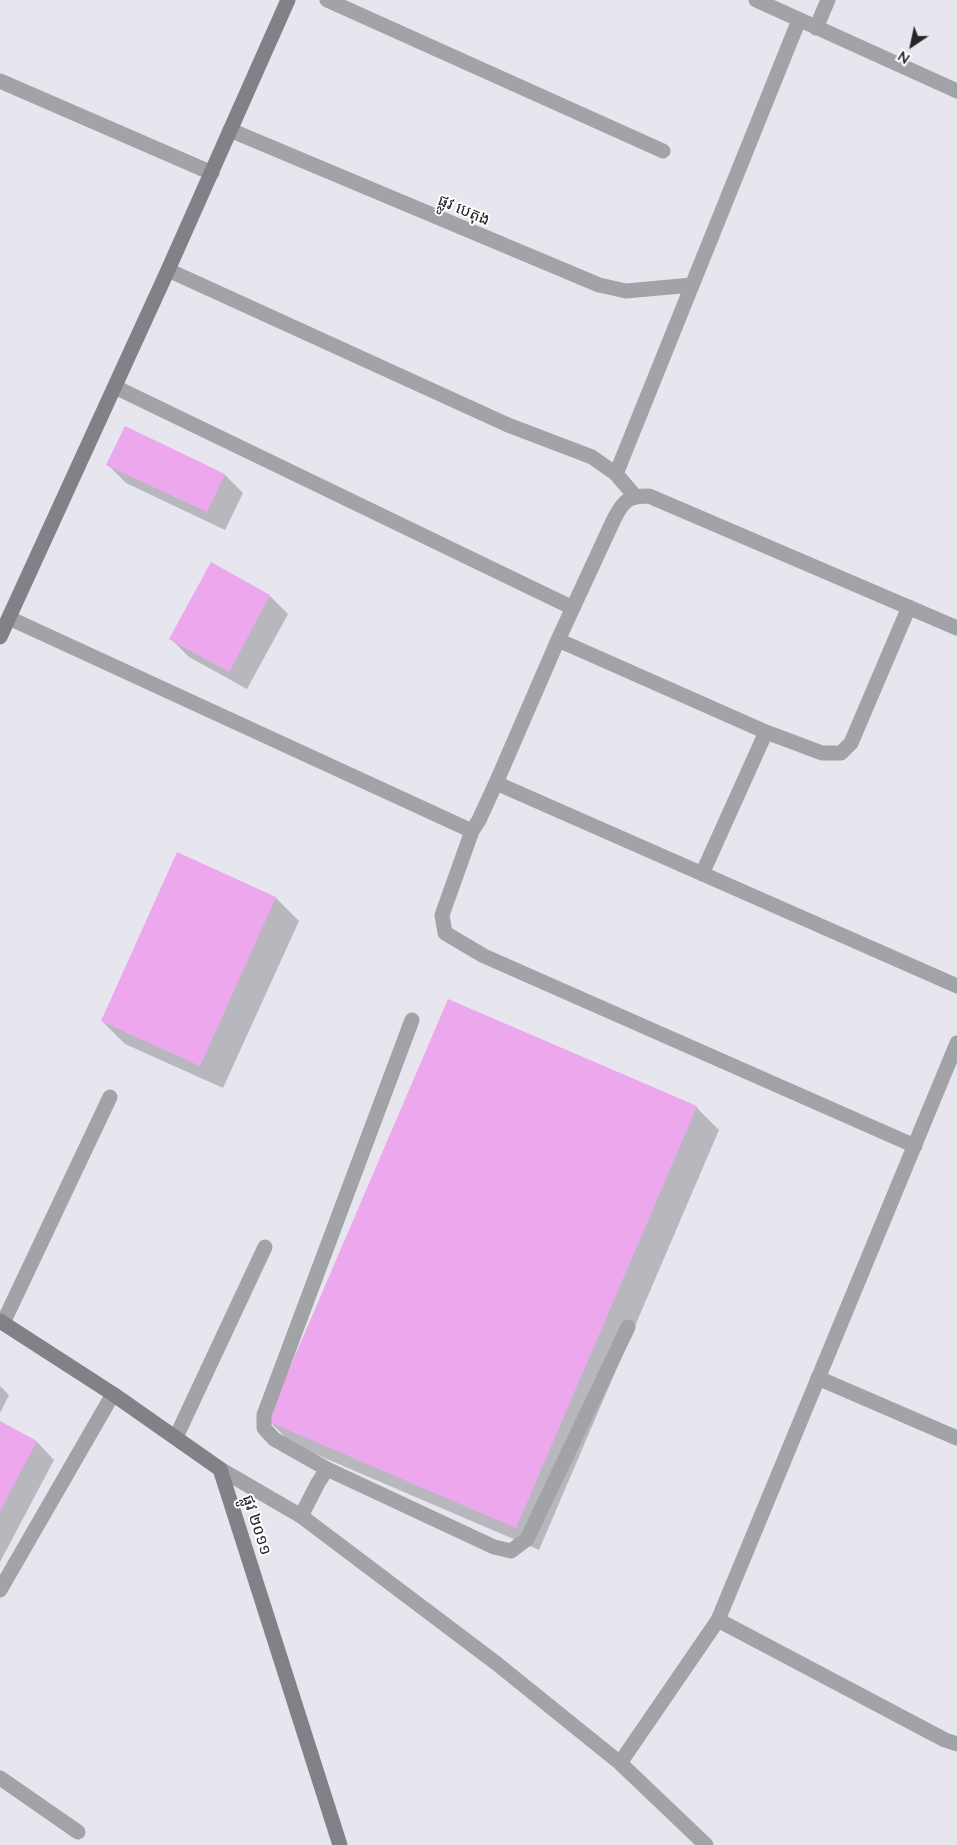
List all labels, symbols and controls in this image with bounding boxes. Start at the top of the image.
north arrow [887,20,937,70]
text: N [894,48,913,68]
street label: ផ្លូវ បេតុង [435,191,493,229]
street label: ផ្លូវ ២០១១ [238,1493,276,1557]

